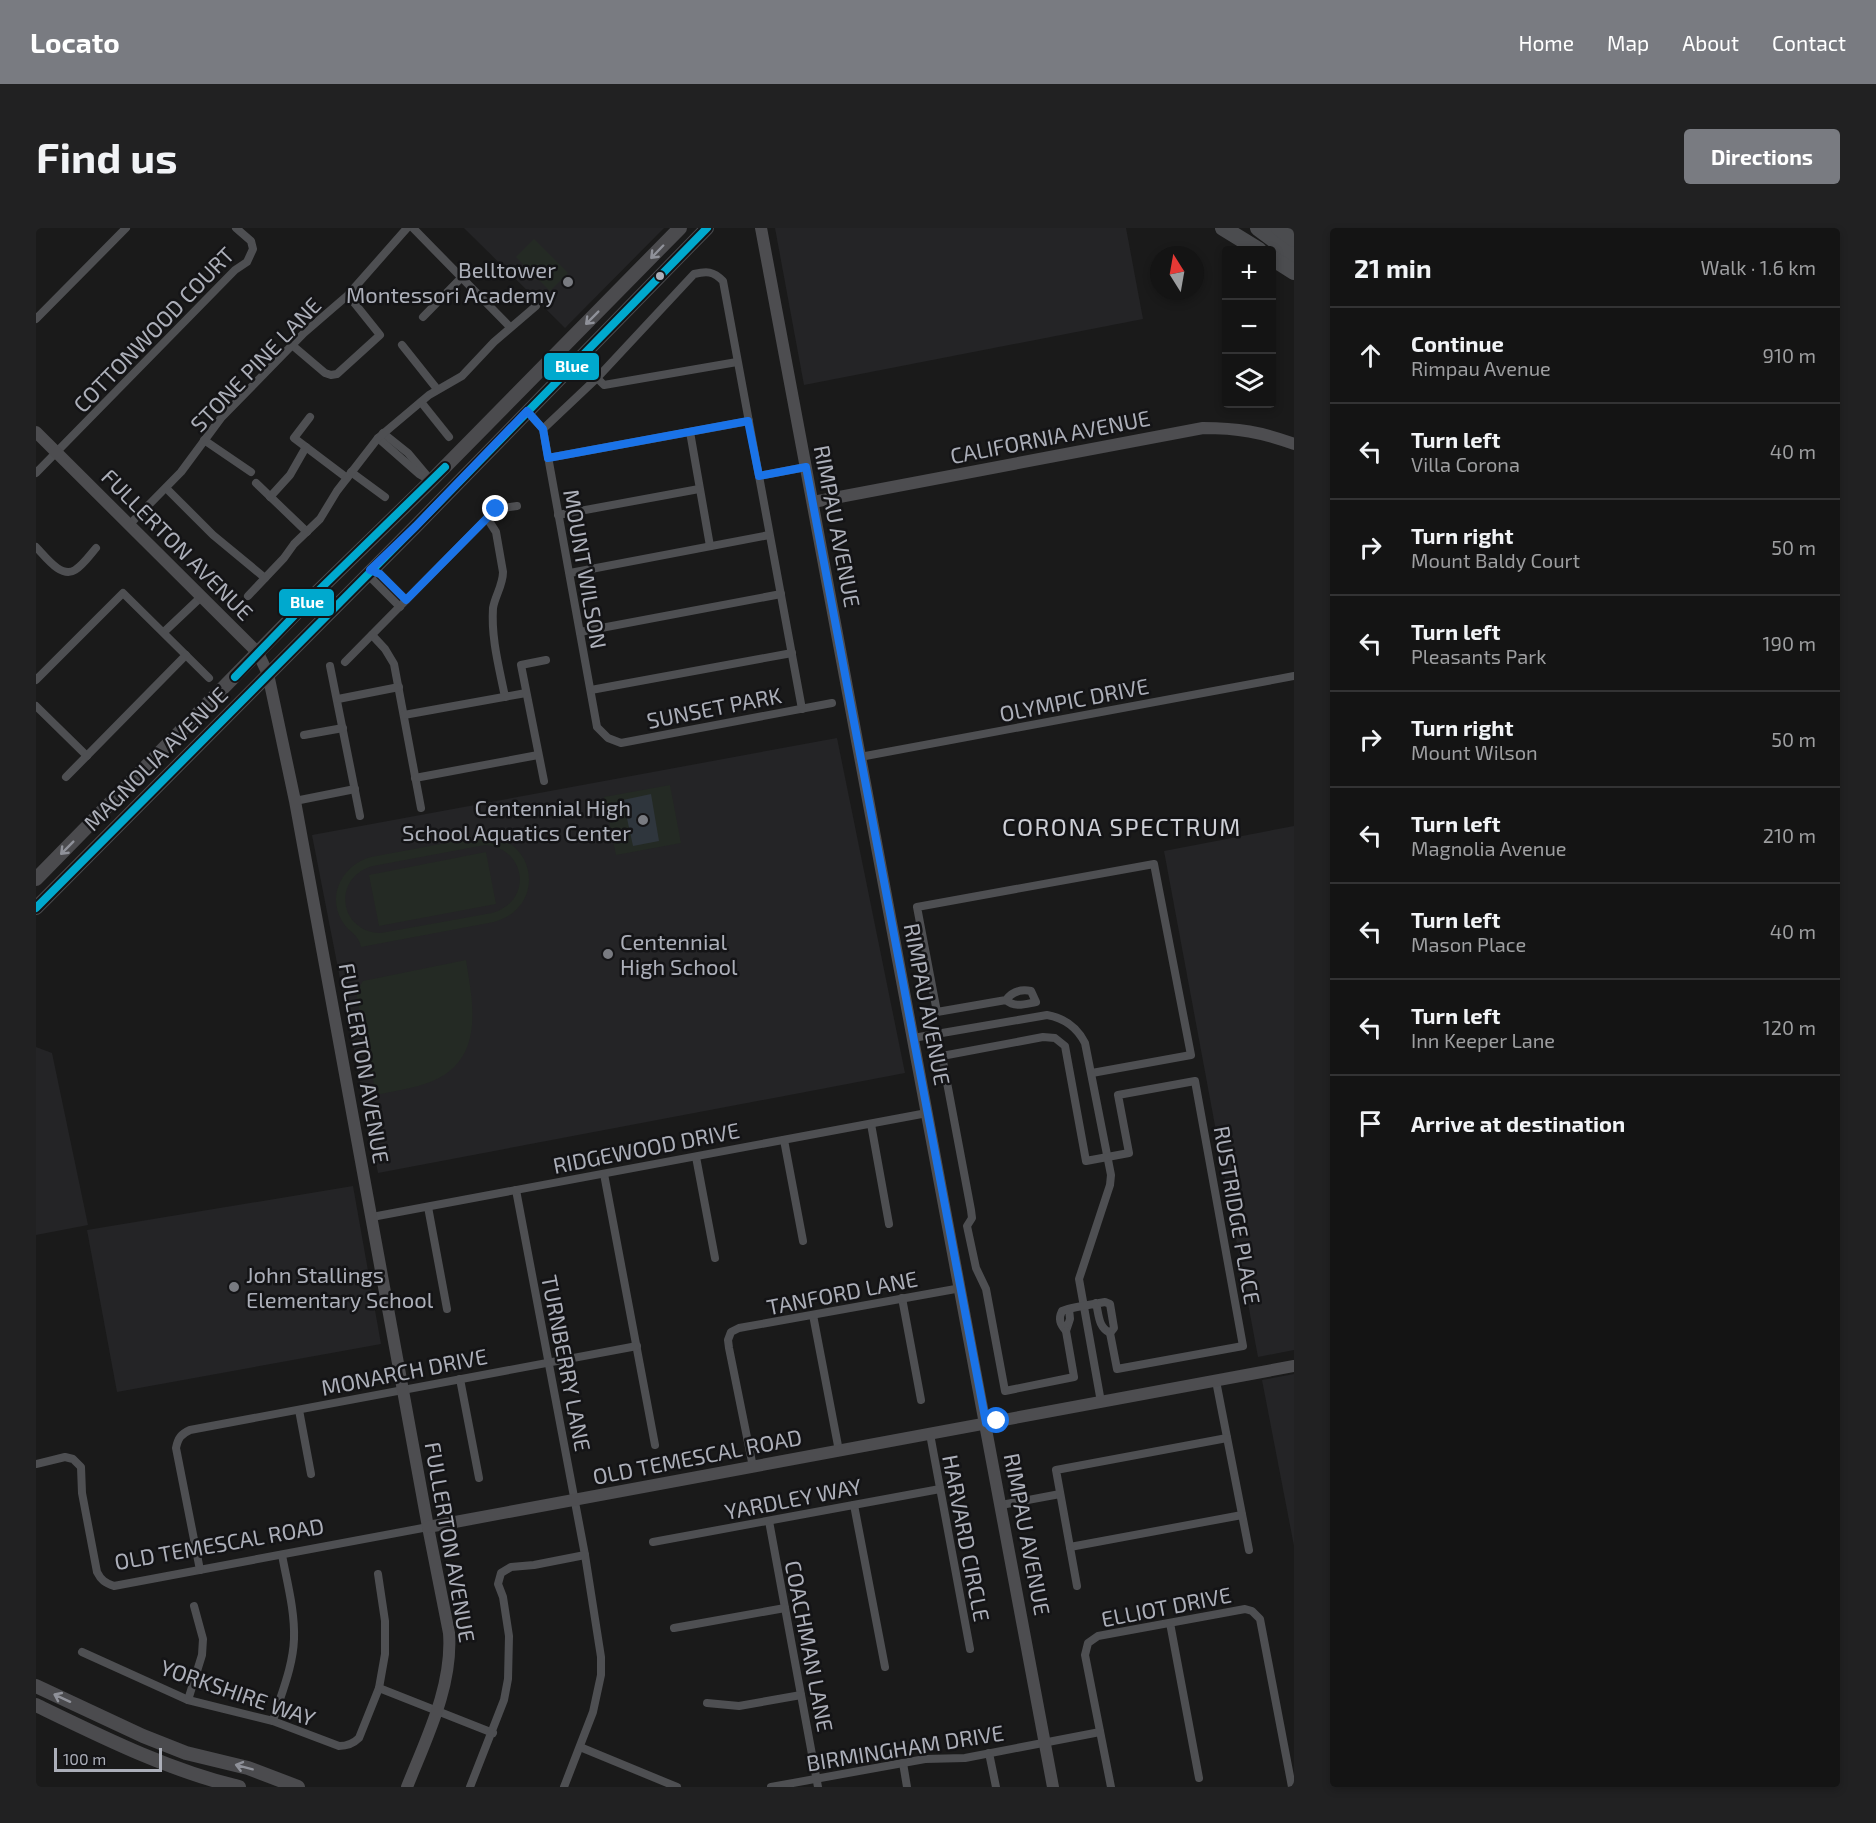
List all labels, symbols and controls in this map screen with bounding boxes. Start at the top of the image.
text: Locato [30,25,120,59]
text: Home [1518,30,1574,55]
text: Map [1607,30,1649,55]
text: About [1682,30,1739,55]
text: Contact [1772,30,1846,55]
button: Directions [1684,129,1840,184]
text: Find us [36,131,178,181]
street label: COTTONWOOD COURT [67,241,239,417]
one-way arrow [650,245,664,260]
north arrow [1150,246,1204,300]
map controls [1222,246,1276,408]
button: + [1222,246,1276,300]
text: 21 min [1354,252,1432,283]
text: Walk · 1.6 km [1701,255,1816,279]
place label: Belltower Montessori Academy [346,256,556,307]
unlabelled marker [654,270,666,282]
marker: Belltower Montessori Academy [561,275,575,289]
street label: STONE PINE LANE [184,291,326,437]
button: − [1222,300,1276,354]
one-way arrow [585,311,600,326]
text: Continue [1411,330,1504,356]
icon: ahead [1354,339,1387,372]
text: 910 m [1763,343,1816,367]
line badge: Blue [543,352,600,381]
button: layers [1222,354,1276,408]
text: Blue [555,356,589,375]
text: Rimpau Avenue [1411,356,1551,380]
street label: CALIFORNIA AVENUE [948,404,1152,468]
text: Turn left [1411,426,1500,452]
icon: left [1354,435,1387,468]
text: 40 m [1770,439,1816,463]
street label: RIMPAU AVENUE [810,443,866,609]
text: Villa Corona [1411,452,1520,476]
street label: FULLERTON AVENUE [97,463,259,625]
street label: MOUNT WILSON [559,487,613,651]
route end [482,495,508,521]
text: Turn right [1411,522,1513,548]
icon: right [1354,531,1387,564]
text: 50 m [1771,535,1816,559]
text: Mount Baldy Court [1411,548,1580,572]
line badge: Blue [278,588,335,617]
text: Blue [290,592,324,611]
text: Turn left [1411,618,1500,644]
icon: left [1354,627,1387,660]
text: 190 m [1763,631,1816,655]
text: Pleasants Park [1411,644,1546,668]
street label: OLYMPIC DRIVE [997,672,1151,726]
street label: MAGNOLIA AVENUE [78,681,232,835]
street label: SUNSET PARK [644,681,784,733]
text: Turn right [1411,714,1513,740]
icon: right [1354,723,1387,756]
text: 50 m [1771,727,1816,751]
text: Mount Wilson [1411,740,1538,764]
place label: Centennial High School Aquatics Center [402,794,631,845]
text: Turn left [1411,810,1500,836]
district label: CORONA SPECTRUM [1002,812,1242,841]
marker: Centennial High School Aquatics Center [636,813,650,827]
icon: left [1354,819,1387,852]
text: 210 m [1763,823,1816,847]
text: Magnolia Avenue [1411,836,1567,860]
one-way arrow [59,841,74,856]
text: Turn left [1411,906,1500,932]
icon: left [1354,915,1387,948]
text: 40 m [1770,919,1816,943]
street label: RIMPAU AVENUE [900,921,956,1087]
place label: Centennial High School [620,928,738,979]
text: Mason Place [1411,932,1526,956]
marker: Centennial High School [601,947,615,961]
street label: FULLERTON AVENUE [335,961,395,1165]
text: Turn left [1411,1002,1500,1028]
icon: left [1354,1011,1387,1044]
text: 120 m [1763,1015,1816,1039]
text: Inn Keeper Lane [1411,1028,1555,1052]
icon: arrive [1354,1107,1387,1140]
text: Arrive at destination [1411,1110,1625,1136]
street label: RIDGEWOOD DRIVE [550,1116,742,1178]
street label: RUSTRIDGE PLACE [1209,1124,1267,1306]
place label: John Stallings Elementary School [246,1261,434,1312]
street label: TANFORD LANE [764,1265,920,1319]
street label: TURNBERRY LANE [537,1273,597,1453]
marker: John Stallings Elementary School [227,1280,241,1294]
street label: MONARCH DRIVE [319,1342,489,1400]
route start [983,1407,1009,1433]
street label: OLD TEMESCAL ROAD [590,1423,804,1489]
street label: FULLERTON AVENUE [421,1440,481,1644]
street label: RIMPAU AVENUE [1000,1451,1056,1617]
street label: HARVARD CIRCLE [938,1452,996,1624]
street label: YARDLEY WAY [722,1472,864,1524]
street label: OLD TEMESCAL ROAD [112,1512,326,1574]
street label: COACHMAN LANE [781,1558,839,1734]
street label: ELLIOT DRIVE [1099,1581,1233,1631]
street label: YORKSHIRE WAY [157,1653,319,1731]
one-way arrow [53,1692,71,1704]
street label: BIRMINGHAM DRIVE [804,1719,1006,1775]
scale bar [54,1745,162,1772]
text: 100 m [63,1749,106,1768]
one-way arrow [234,1761,253,1772]

